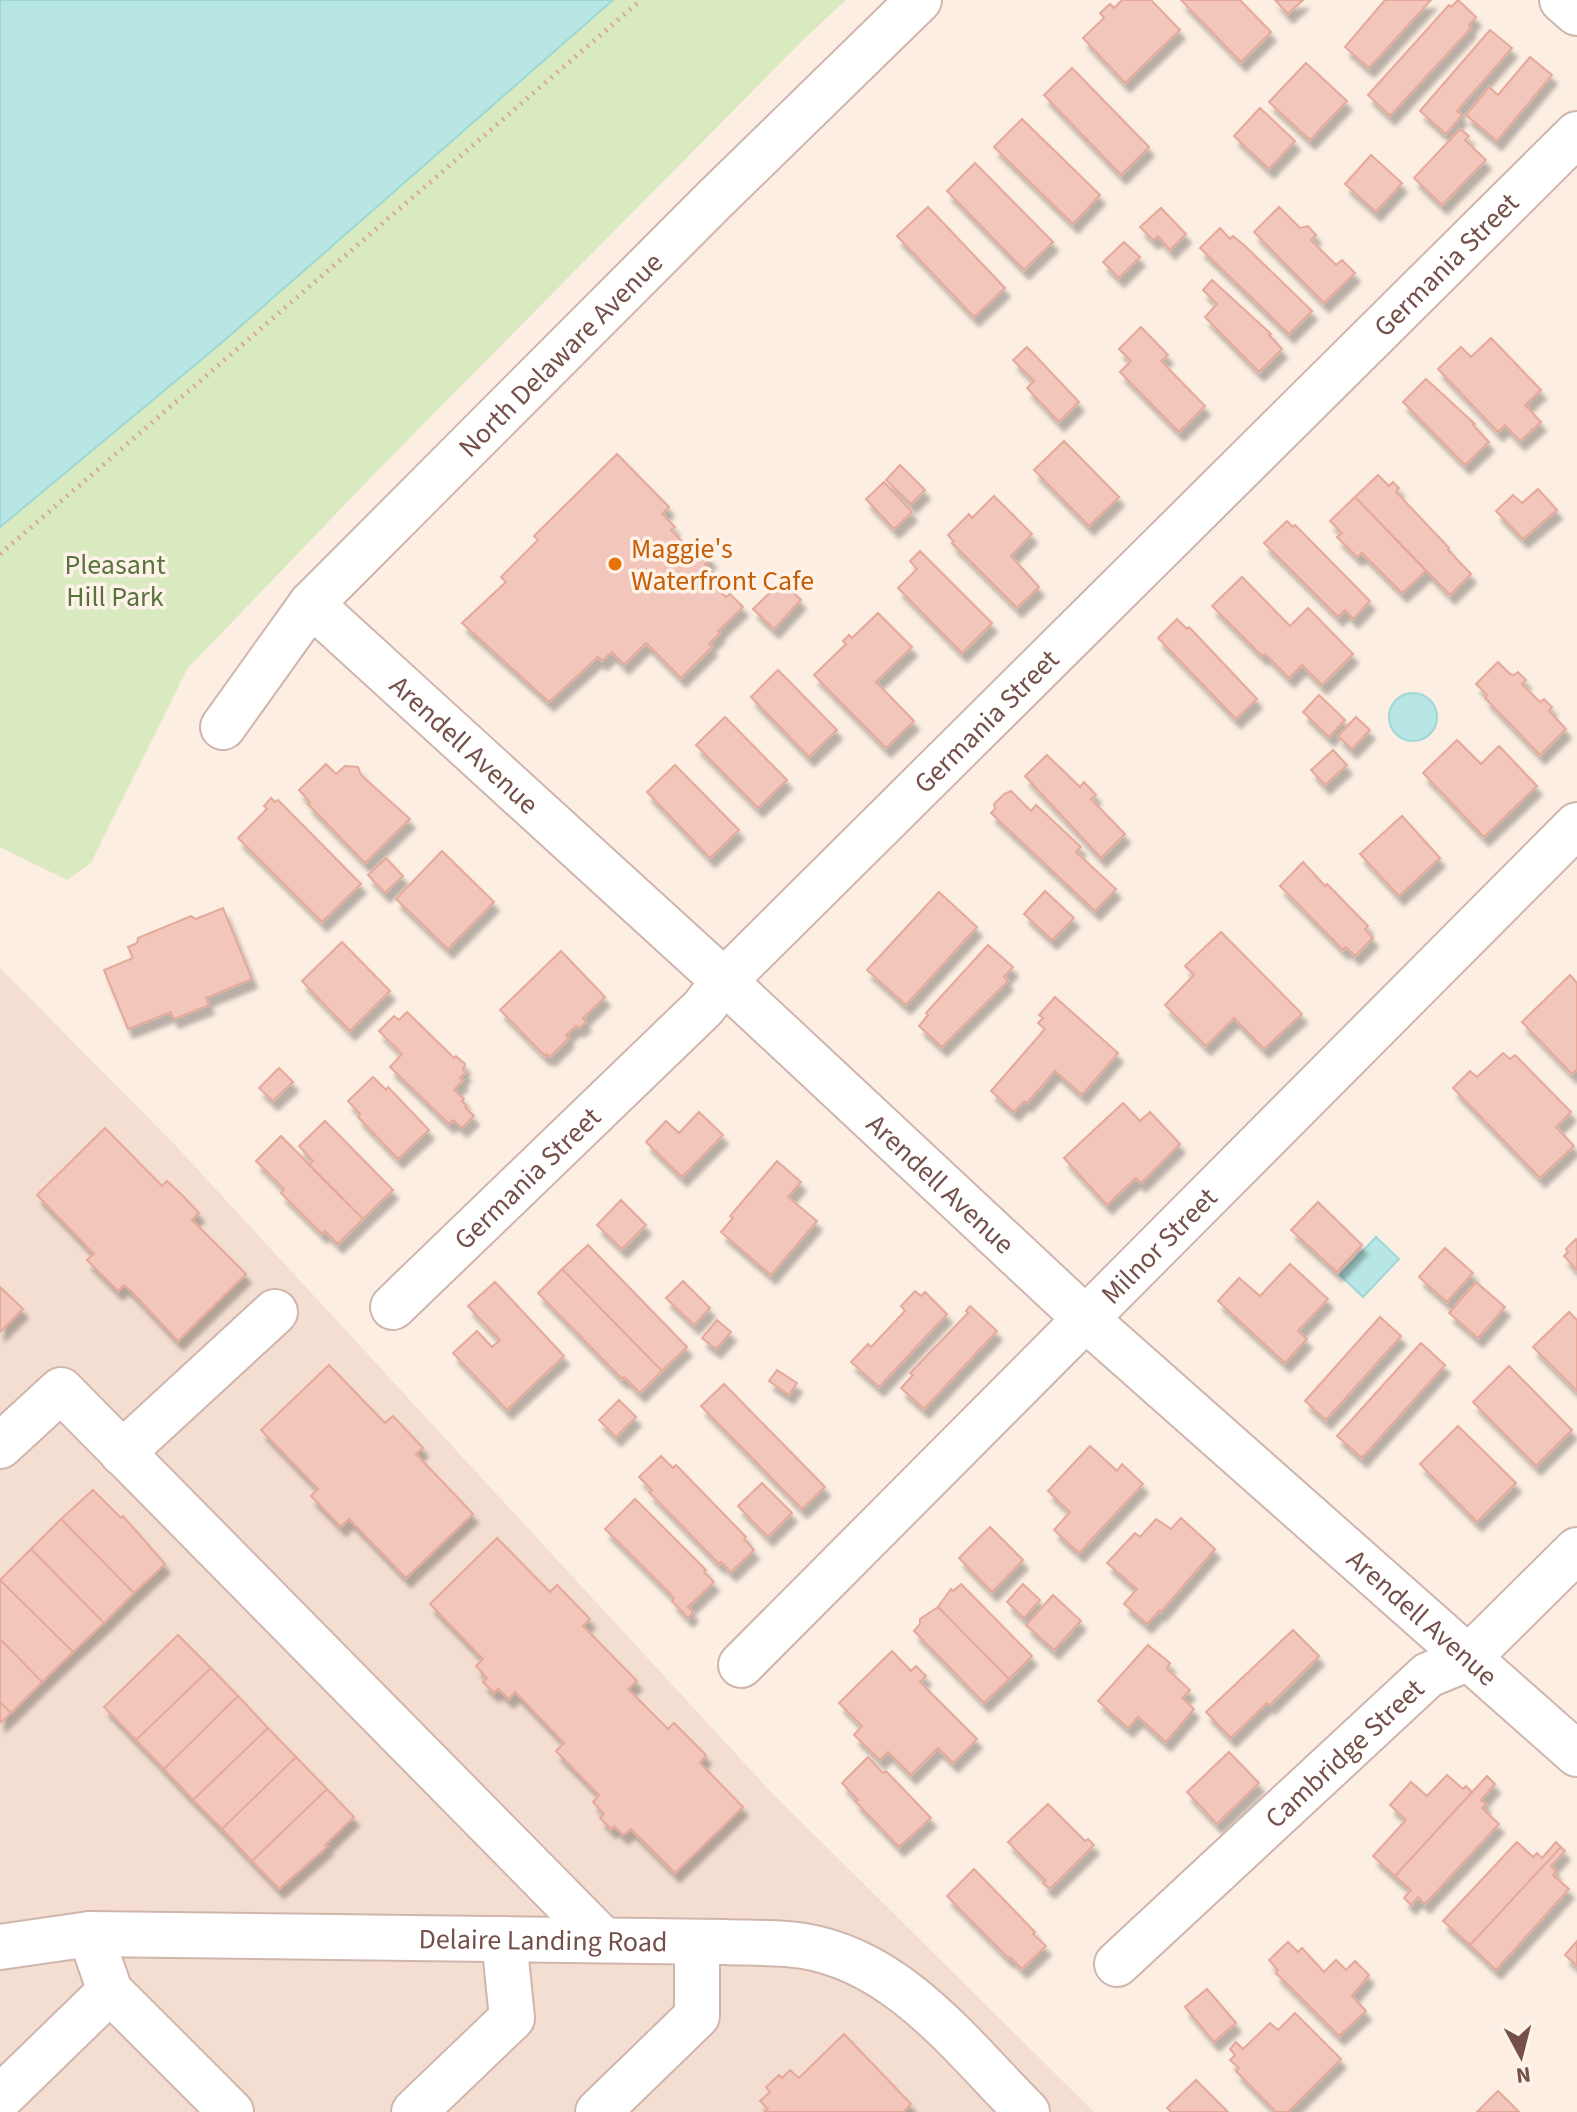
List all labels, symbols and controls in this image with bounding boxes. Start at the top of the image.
street label: Germania Street [1365,183,1528,346]
street label: North Delaware Avenue [450,243,672,466]
place label: Maggie's Waterfront Cafe [631,529,814,601]
park label: Pleasant Hill Park [64,545,166,617]
marker: Maggie's Waterfront Cafe [606,555,624,573]
street label: Germania Street [905,640,1069,803]
street label: Arendell Avenue [380,666,547,824]
street label: Germania Street [445,1098,610,1259]
street label: Arendell Avenue [857,1105,1023,1264]
street label: Milnor Street [1092,1178,1227,1314]
street label: Arendell Avenue [1338,1540,1506,1696]
street label: Cambridge Street [1256,1669,1434,1838]
street label: Delaire Landing Road [418,1919,668,1962]
north arrow [1481,2016,1561,2096]
text: N [1514,2058,1533,2092]

